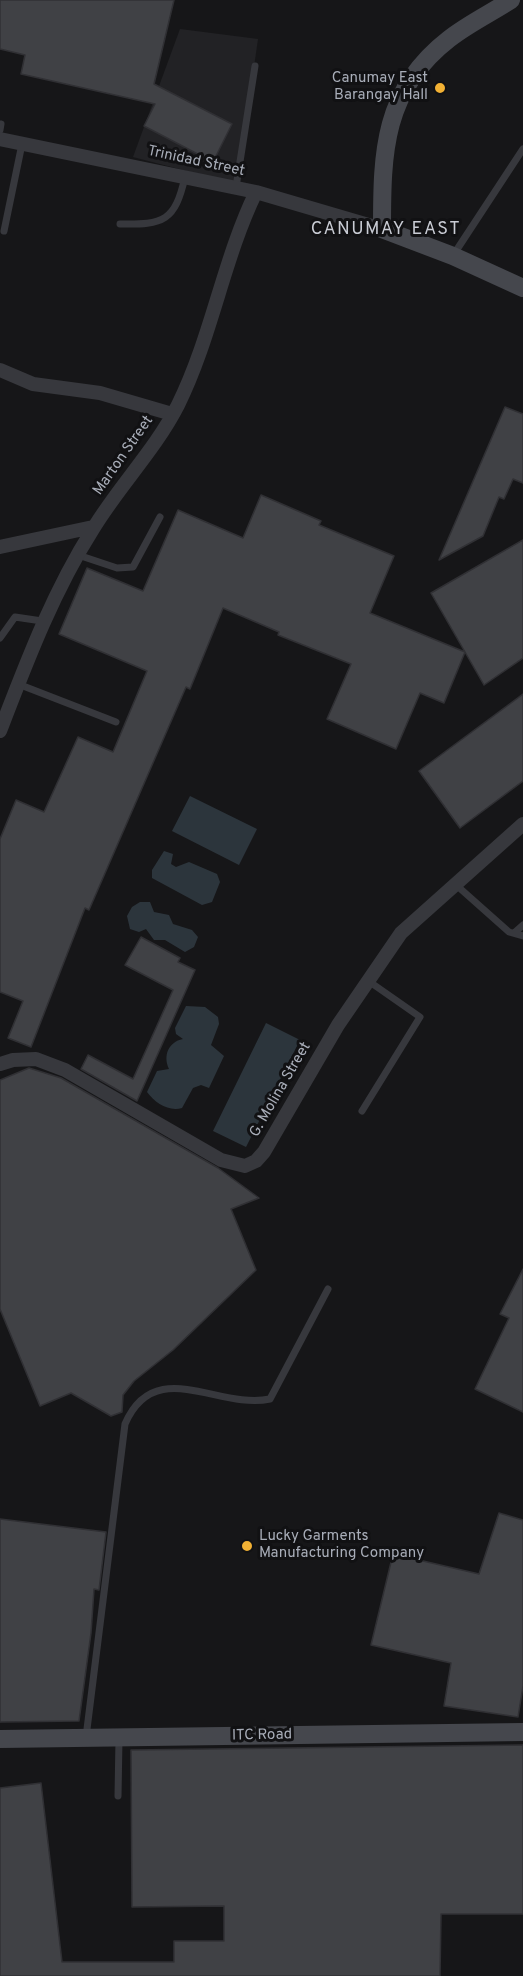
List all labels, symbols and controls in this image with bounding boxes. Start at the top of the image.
place label: Canumay East Barangay Hall [332,70,428,105]
marker: Canumay East Barangay Hall [433,81,447,95]
street label: Trinidad Street [146,143,246,181]
district label: CANUMAY EAST [311,219,461,241]
street label: Marton Street [90,413,158,499]
street label: G. Molina Street [247,1039,315,1141]
place label: Lucky Garments Manufacturing Company [259,1528,424,1563]
marker: Lucky Garments Manufacturing Company [240,1539,254,1553]
street label: ITC Road [232,1726,292,1746]

